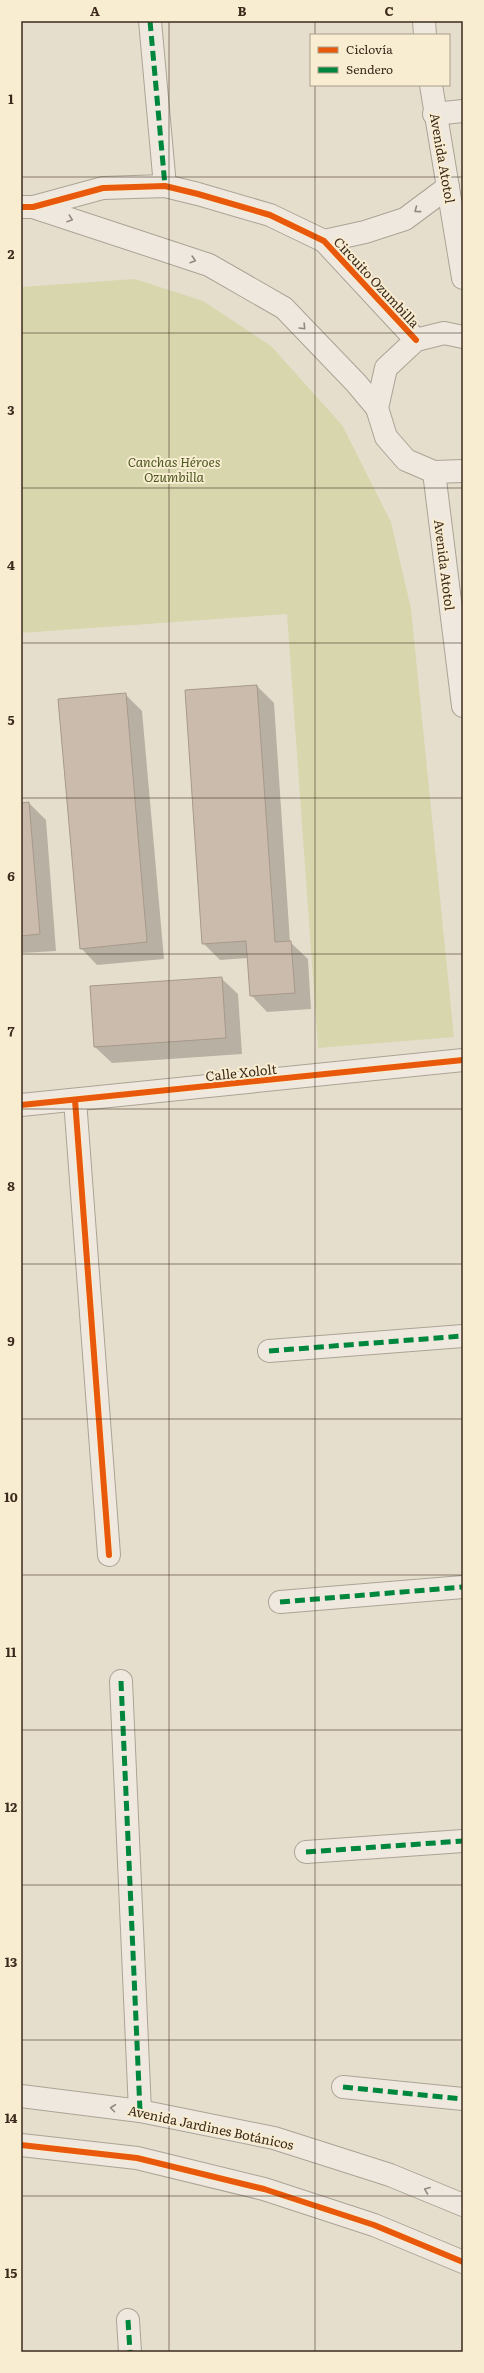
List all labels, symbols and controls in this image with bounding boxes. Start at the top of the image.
text: A [90,1,100,20]
text: B [238,1,247,20]
text: C [384,1,394,20]
legend [310,34,450,86]
text: Ciclovía [346,40,393,58]
text: Sendero [346,60,393,78]
text: 1 [8,89,14,108]
street label: Avenida Atotol [426,111,460,205]
one-way arrow [415,205,422,212]
one-way arrow [66,215,73,223]
street label: Circuito Ozumbilla [330,232,424,332]
text: 2 [8,244,15,263]
one-way arrow [189,255,196,264]
one-way arrow [298,322,306,330]
text: 3 [7,400,15,419]
park label: Canchas Héroes Ozumbilla [128,452,221,486]
street label: Avenida Atotol [430,518,460,612]
text: 4 [7,555,15,574]
text: 5 [7,710,15,729]
text: 6 [7,866,15,885]
text: 7 [7,1021,15,1040]
street label: Calle Xololt [204,1059,278,1085]
text: 8 [7,1176,15,1195]
text: 9 [7,1331,15,1350]
text: 10 [4,1487,18,1506]
text: 11 [6,1642,17,1661]
text: 12 [5,1797,17,1816]
text: 13 [5,1952,17,1971]
street label: Avenida Jardines Botánicos [126,2100,296,2154]
one-way arrow [110,2103,116,2112]
text: 14 [5,2108,18,2127]
one-way arrow [423,2187,431,2195]
text: 15 [5,2263,17,2282]

